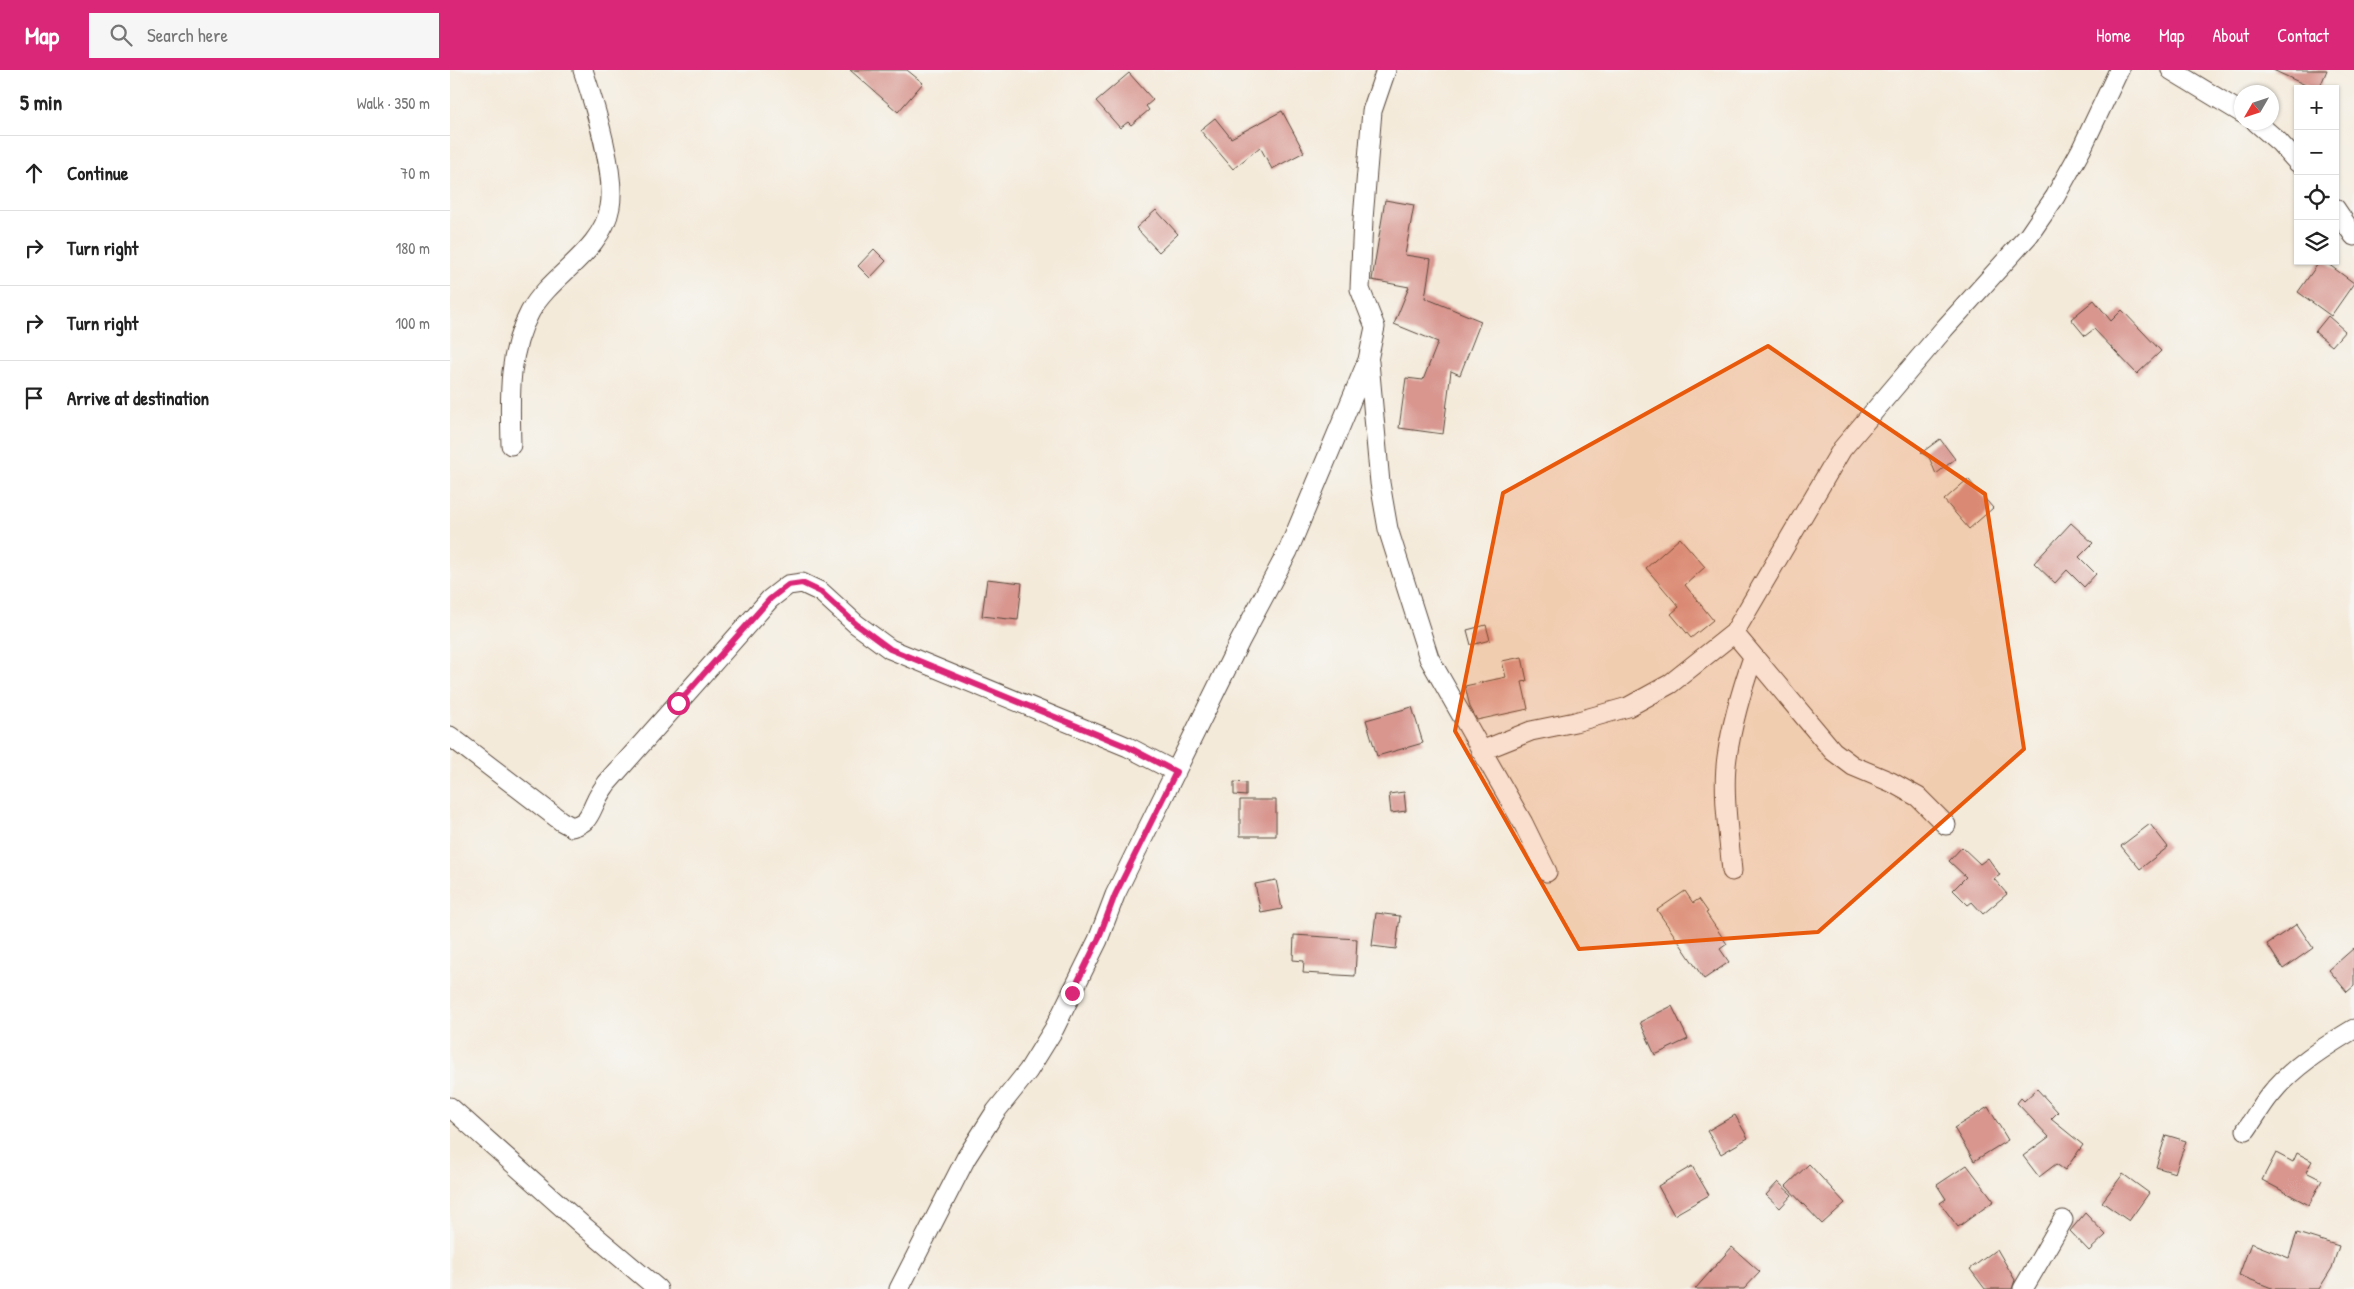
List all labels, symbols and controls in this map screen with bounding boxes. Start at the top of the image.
search box [89,13,439,58]
text: Map [25,19,59,51]
icon: search [107,21,135,49]
text: Search here [147,22,228,48]
text: Home [2096,23,2131,48]
text: Map [2159,23,2184,48]
text: About [2212,23,2249,48]
text: Contact [2277,23,2329,48]
north arrow [2234,85,2279,130]
map controls [2294,85,2339,265]
button: + [2294,85,2339,130]
text: 5 min [20,88,62,117]
text: Walk · 350 m [357,92,430,114]
button: − [2294,130,2339,175]
icon: ahead [20,159,48,187]
text: Continue [67,160,128,186]
text: 70 m [400,162,430,184]
button: locate [2294,175,2339,220]
button: layers [2294,220,2339,265]
icon: right [20,234,48,262]
text: Turn right [67,235,138,261]
text: 180 m [396,237,430,259]
icon: right [20,309,48,337]
text: Turn right [67,310,138,336]
text: 100 m [395,312,430,334]
icon: arrive [20,384,48,412]
text: Arrive at destination [67,385,209,411]
route start [667,692,690,715]
route end [1061,982,1084,1005]

